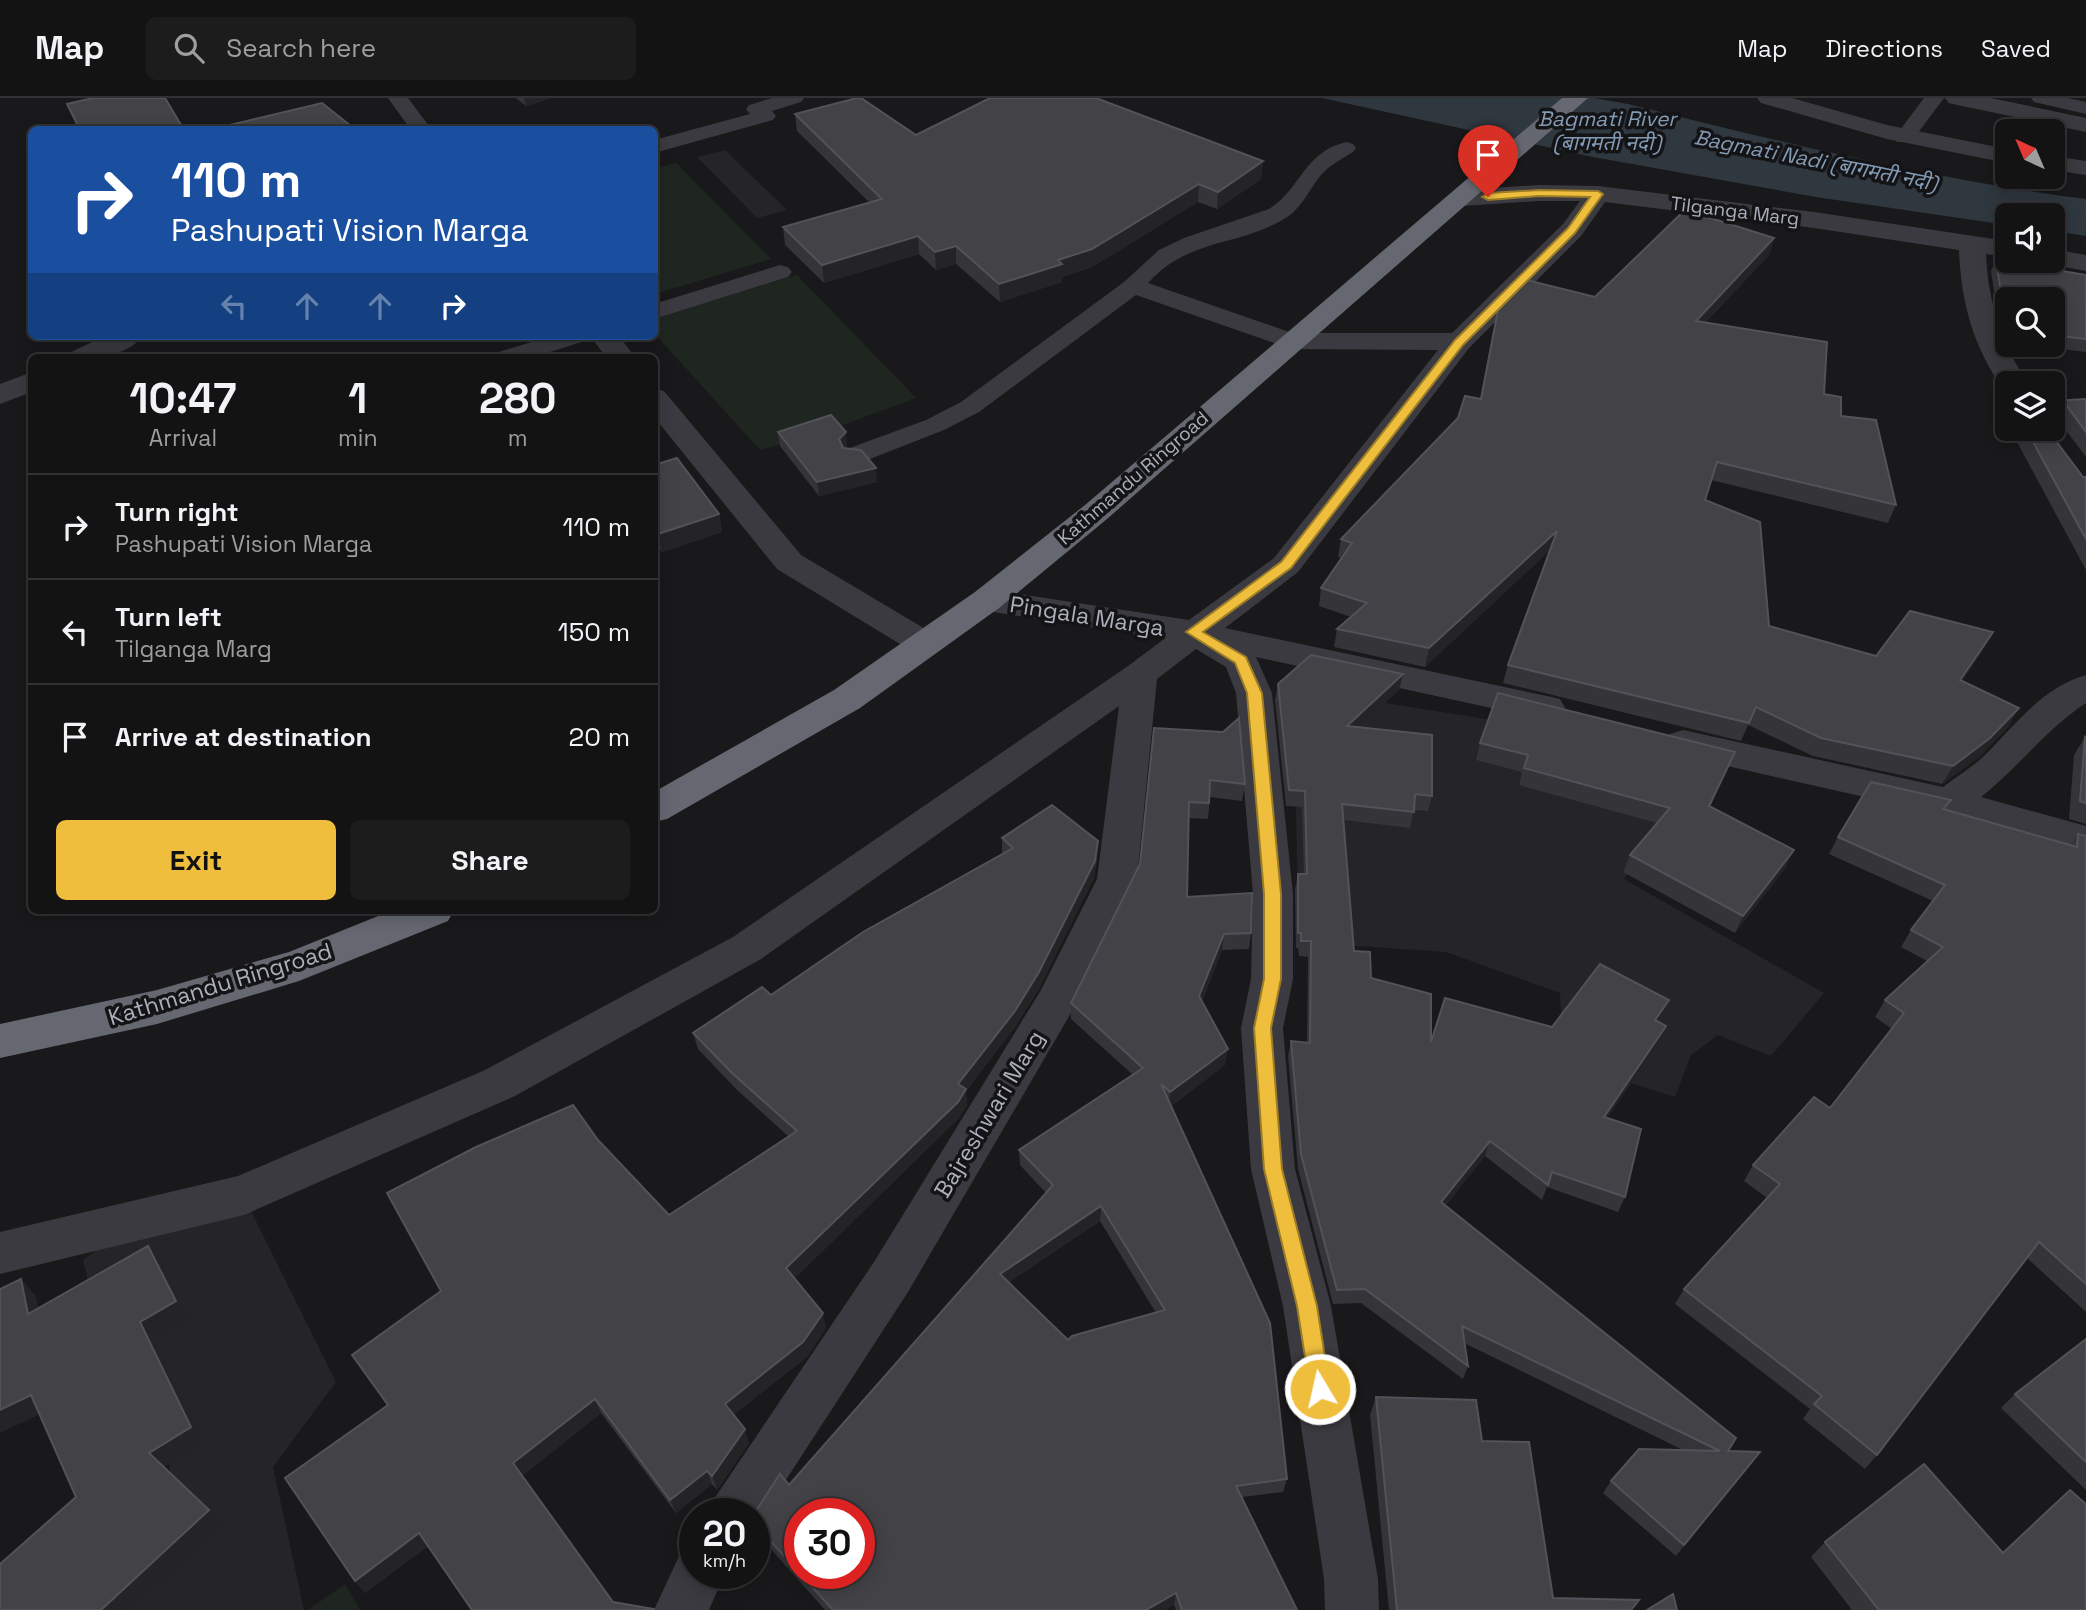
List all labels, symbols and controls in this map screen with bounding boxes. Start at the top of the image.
search box [146,17,636,80]
text: Map [35,27,104,69]
icon: search [170,29,208,67]
text: Search here [226,31,376,65]
text: Map [1737,33,1787,64]
text: Directions [1825,33,1943,64]
text: Saved [1981,33,2051,64]
water label: Bagmati River (बागमती नदी) [1538,105,1678,156]
north arrow [1995,119,2065,189]
map controls [1995,119,2065,441]
water label: Bagmati Nadi (बागमती नदी) [1692,123,1942,197]
pin [1458,125,1518,197]
icon: arrive [1469,136,1507,174]
text: 110 m [171,149,301,211]
icon: right [56,154,147,245]
street label: Tilganga Marg [1669,191,1801,231]
button: sound [1995,203,2065,273]
text: Pashupati Vision Marga [171,210,529,250]
icon: left [215,287,253,325]
icon: ahead [288,287,326,325]
icon: ahead [361,287,399,325]
icon: right [434,287,472,325]
button: search [1995,287,2065,357]
button: layers [1995,371,2065,441]
text: 10:47 [130,372,236,425]
text: 1 [348,372,367,425]
text: 280 [479,372,556,425]
street label: Kathmandu Ringroad [1052,406,1214,550]
text: Arrival [149,423,217,453]
text: min [338,423,378,453]
text: m [508,423,528,453]
text: Turn right [115,495,239,529]
icon: right [56,508,94,546]
text: 110 m [563,510,630,544]
text: Pashupati Vision Marga [115,529,372,559]
street label: Pingala Marga [1008,589,1166,643]
text: Turn left [115,600,222,634]
icon: left [56,613,94,651]
text: 150 m [558,615,630,649]
text: Tilganga Marg [115,634,272,664]
icon: arrive [56,718,94,756]
text: Arrive at destination [115,720,372,754]
text: 20 m [569,720,630,754]
button: Exit [56,820,336,900]
button: Share [350,820,630,900]
street label: Kathmandu Ringroad [105,936,335,1032]
street label: Bajreshwari Marg [927,1025,1051,1203]
position arrow [1283,1352,1357,1426]
speed limit sign: 30 [784,1498,875,1589]
text: 20 [703,1512,746,1556]
text: km/h [703,1549,746,1572]

